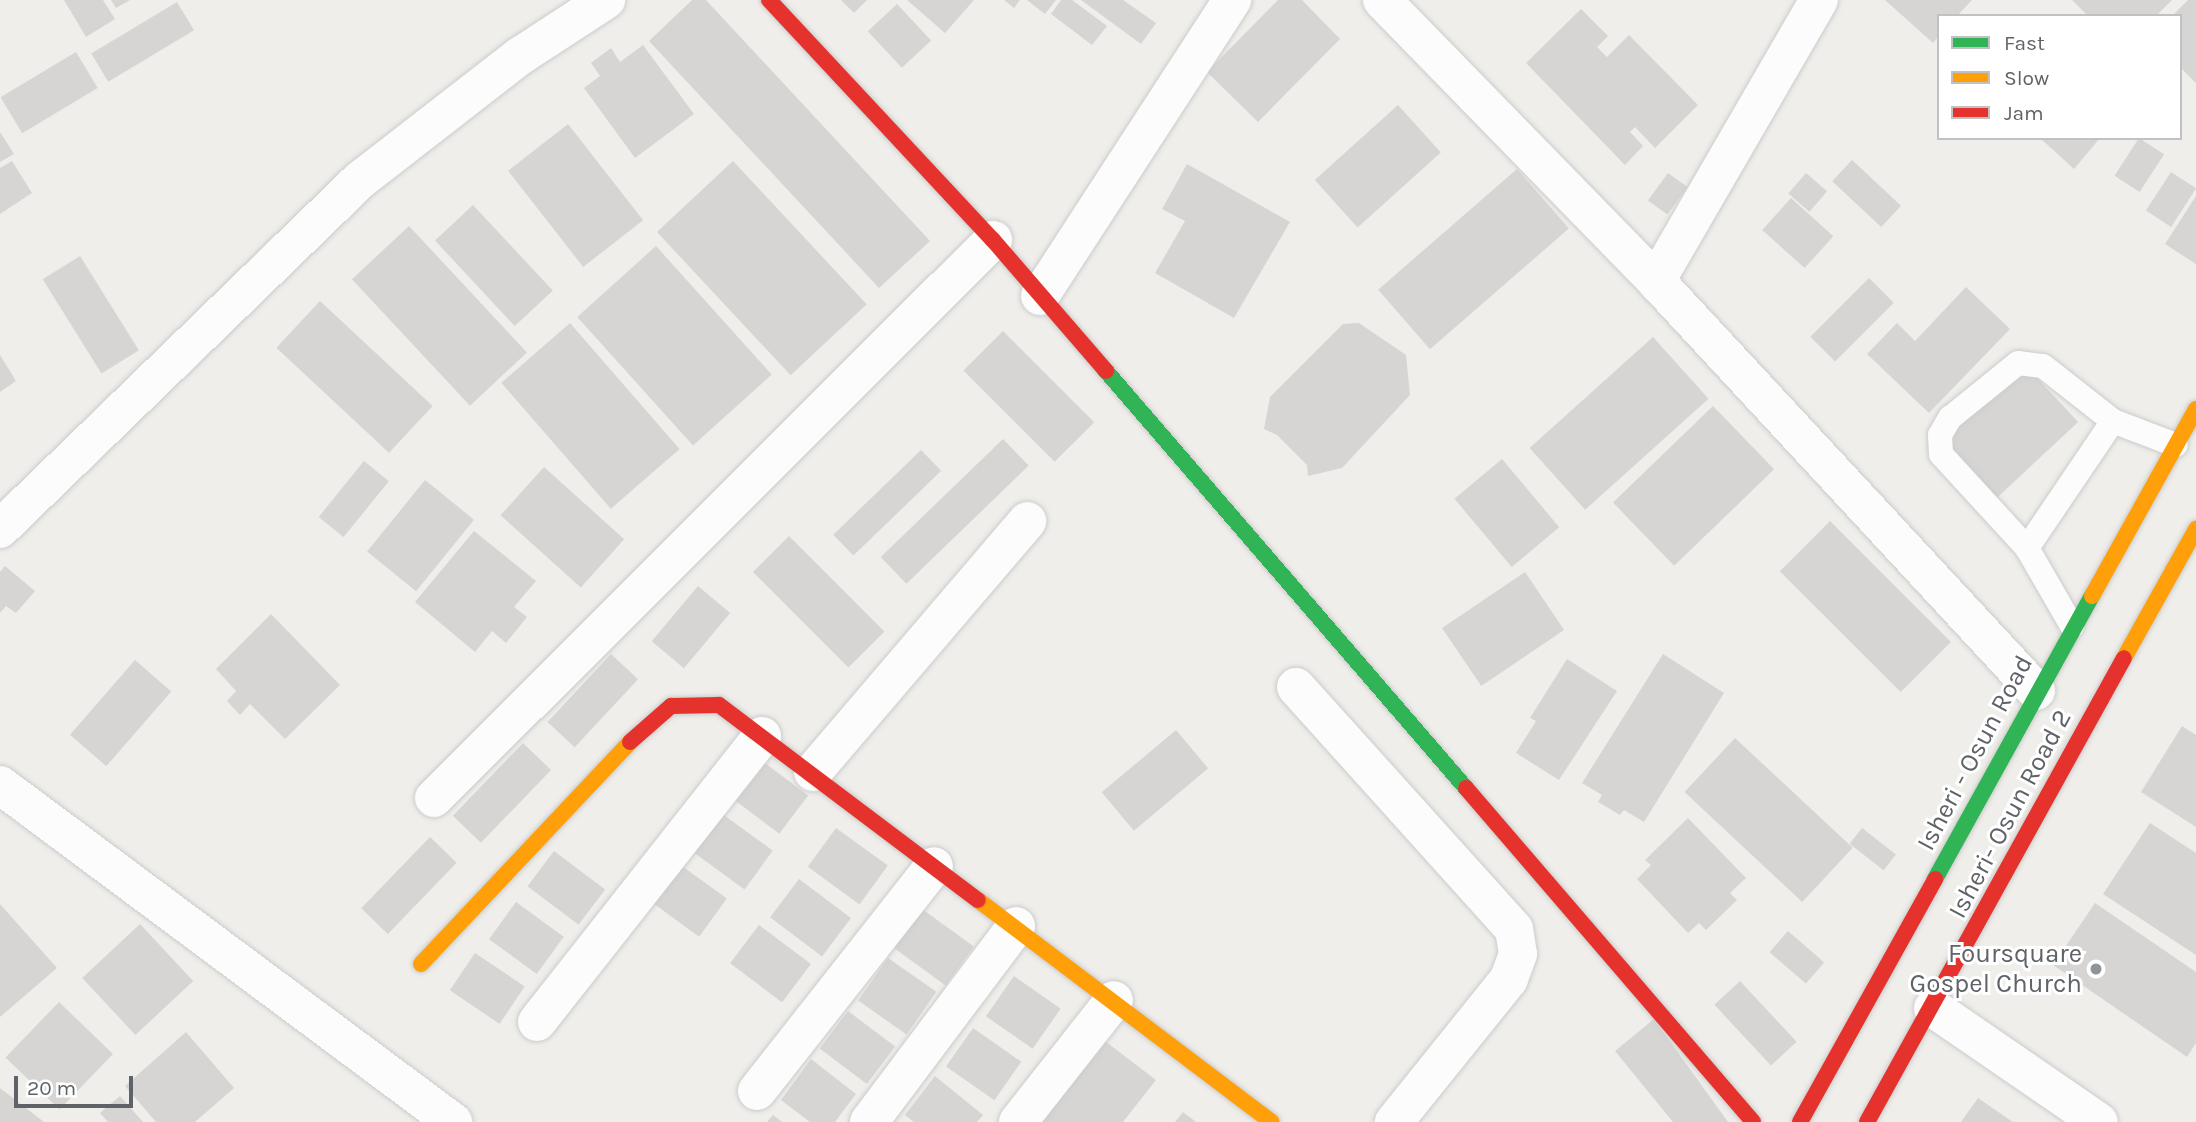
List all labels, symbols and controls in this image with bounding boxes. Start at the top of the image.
legend [1937,14,2182,140]
text: Fast [2004,31,2045,55]
text: Slow [2004,66,2049,90]
text: Jam [2004,101,2044,125]
street label: Isheri - Osun Road [1910,650,2040,856]
street label: Isheri- Osun Road 2 [1942,704,2078,924]
place label: Foursquare Gospel Church [1910,938,2082,1000]
marker: Foursquare Gospel Church [2088,961,2104,977]
scale bar [18,1062,136,1106]
text: 20 m [27,1076,76,1100]

